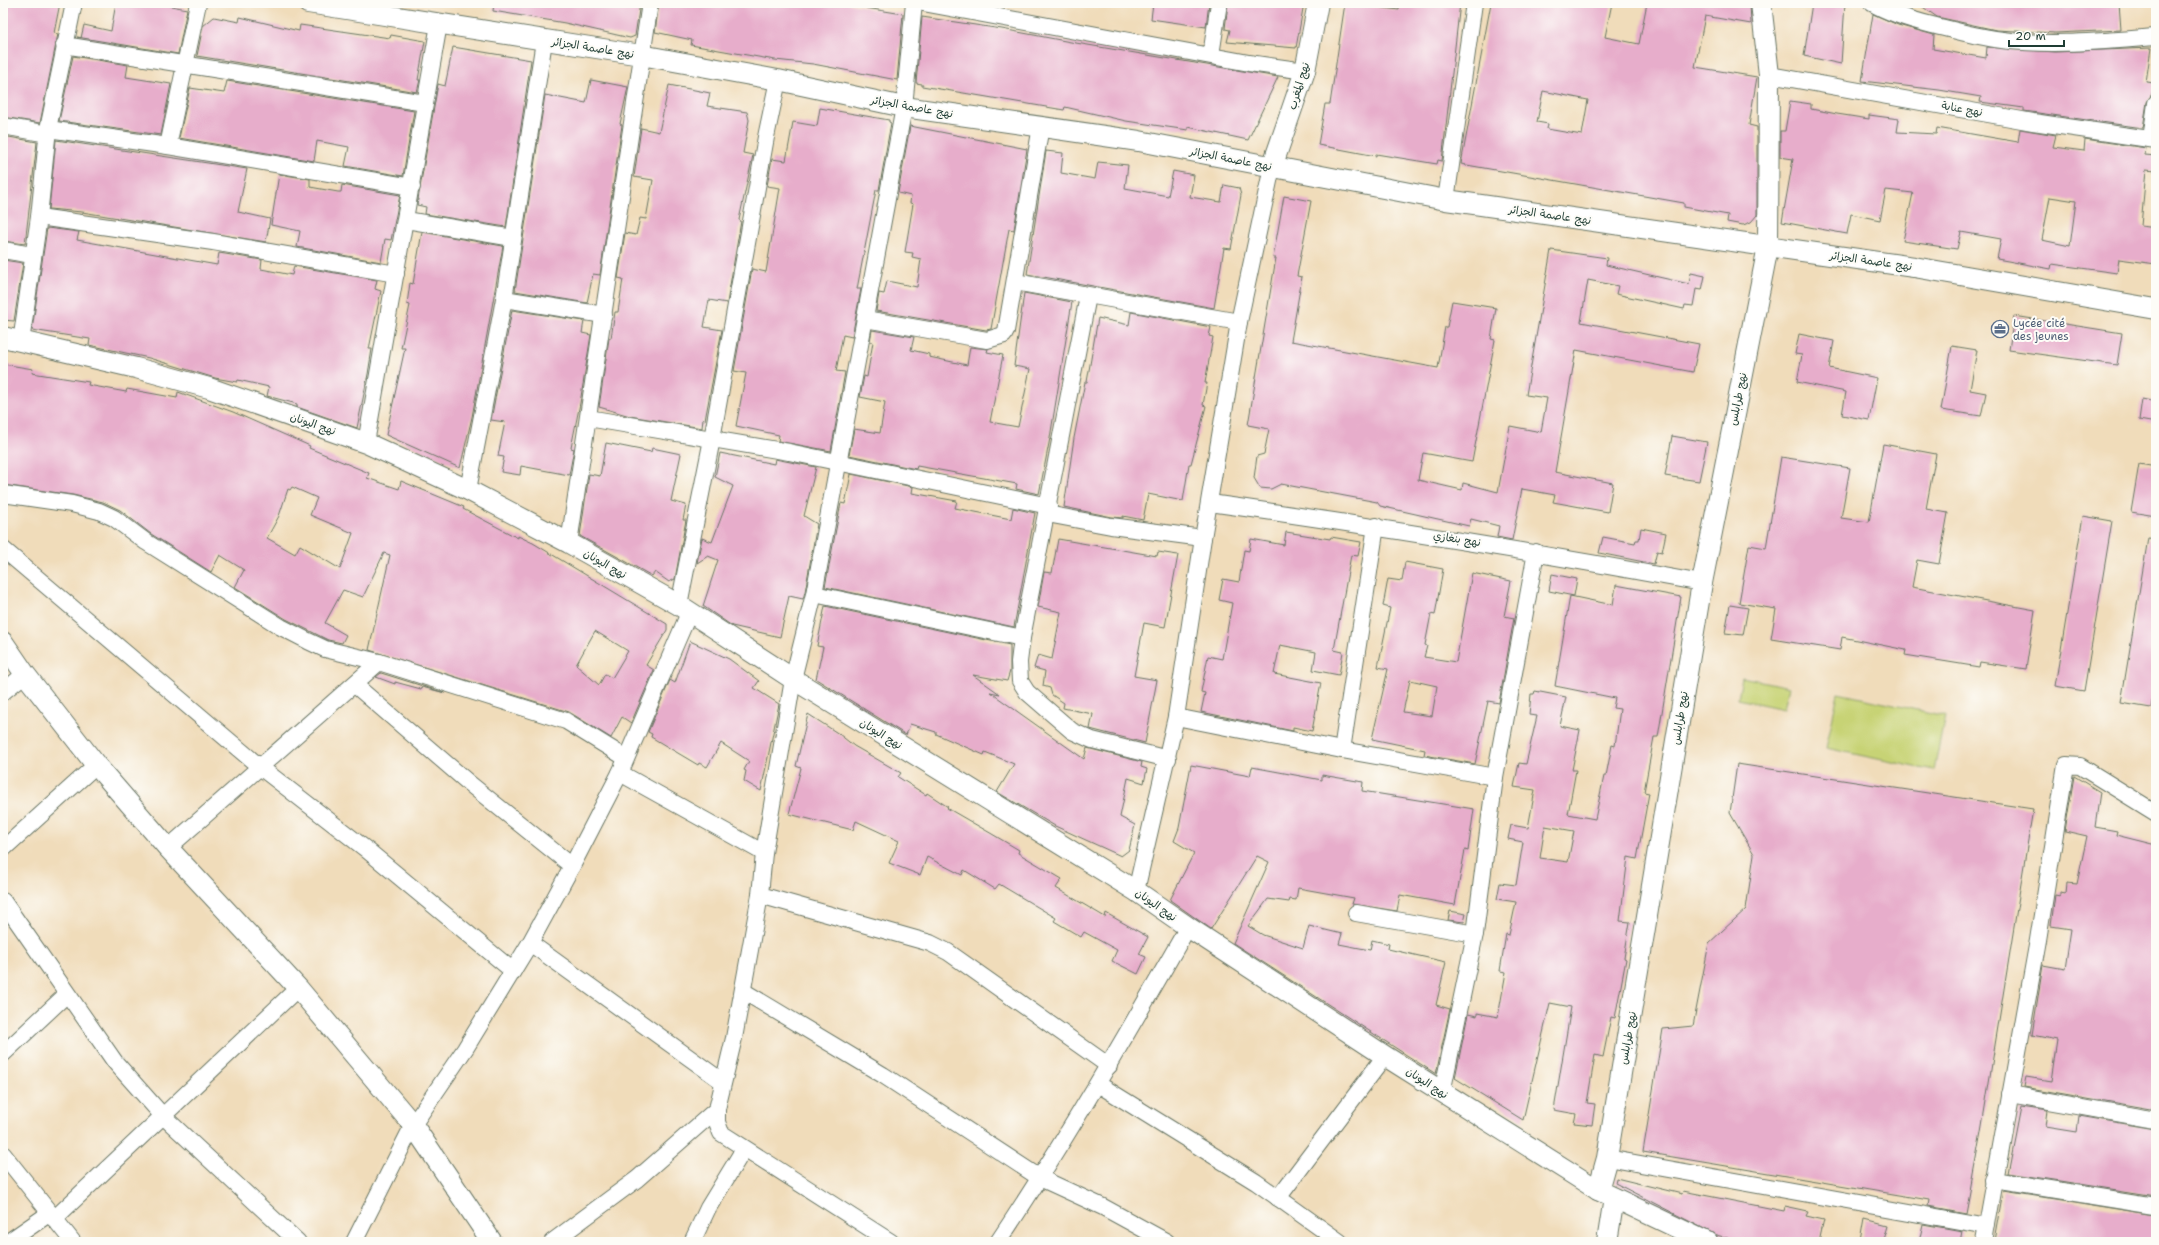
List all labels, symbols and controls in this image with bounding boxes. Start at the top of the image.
scale bar [2009,22,2064,48]
text: 20 m [2015,28,2046,44]
street label: نهج عاصمة الجزائر [550,34,635,62]
street label: نهج المغرب [1285,60,1313,112]
street label: نهج عاصمة الجزائر [869,92,954,122]
street label: نهج عنابة [1940,98,1984,120]
street label: نهج عاصمة الجزائر [1188,144,1273,174]
street label: نهج عاصمة الجزائر [1507,202,1592,228]
street label: نهج عاصمة الجزائر [1828,248,1913,274]
place label: Lycée cité des jeunes [2013,316,2069,344]
office icon: Lycée cité des jeunes [1990,319,2010,339]
street label: نهج طرابلس [1725,371,1751,427]
street label: نهج اليونان [288,409,338,439]
street label: نهج بنغازي [1432,528,1482,551]
street label: نهج اليونان [581,546,629,582]
street label: نهج طرابلس [1668,690,1692,746]
street label: نهج اليونان [857,715,905,753]
street label: نهج اليونان [1132,885,1180,925]
street label: نهج طرابلس [1616,1010,1640,1066]
street label: نهج اليونان [1403,1064,1451,1102]

